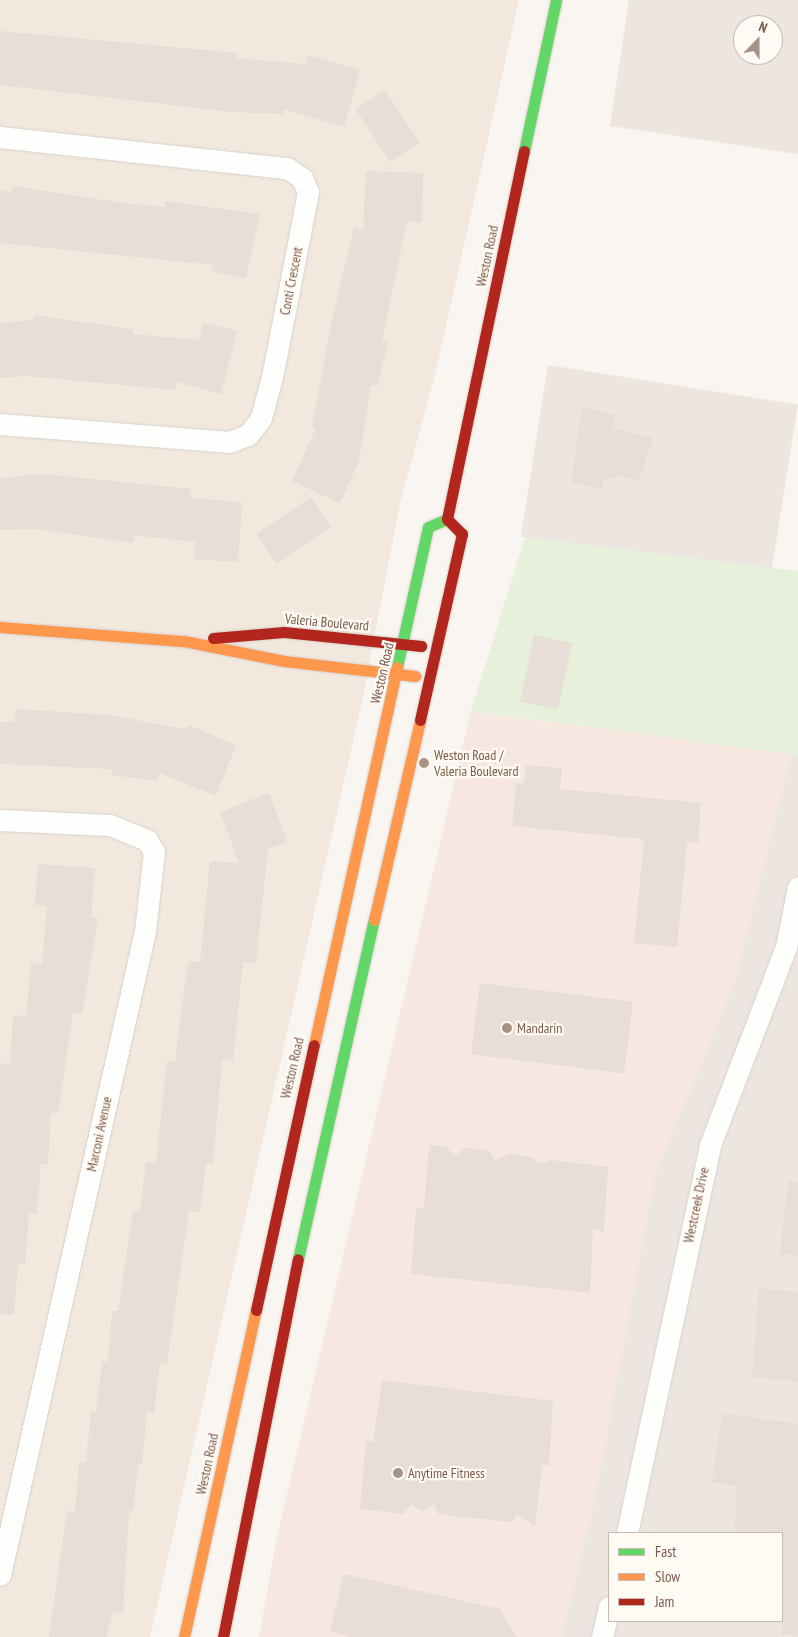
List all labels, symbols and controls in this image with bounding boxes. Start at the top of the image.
north arrow [733,15,783,65]
text: N [756,17,770,37]
street label: Weston Road [472,224,502,288]
street label: Conti Crescent [276,245,306,317]
street label: Valeria Boulevard [284,610,370,634]
street label: Weston Road [367,641,397,705]
place label: Weston Road / Valeria Boulevard [434,747,518,780]
marker: Weston Road / Valeria Boulevard [418,757,430,769]
place label: Mandarin [517,1020,562,1036]
marker: Mandarin [501,1022,513,1034]
street label: Weston Road [277,1036,307,1100]
street label: Marconi Avenue [83,1095,115,1173]
street label: Westcreek Drive [680,1165,712,1245]
street label: Weston Road [192,1432,222,1496]
place label: Anytime Fitness [408,1465,485,1481]
marker: Anytime Fitness [392,1467,404,1479]
legend [608,1532,783,1622]
text: Fast [655,1542,676,1561]
text: Slow [655,1567,680,1586]
text: Jam [655,1592,674,1611]

